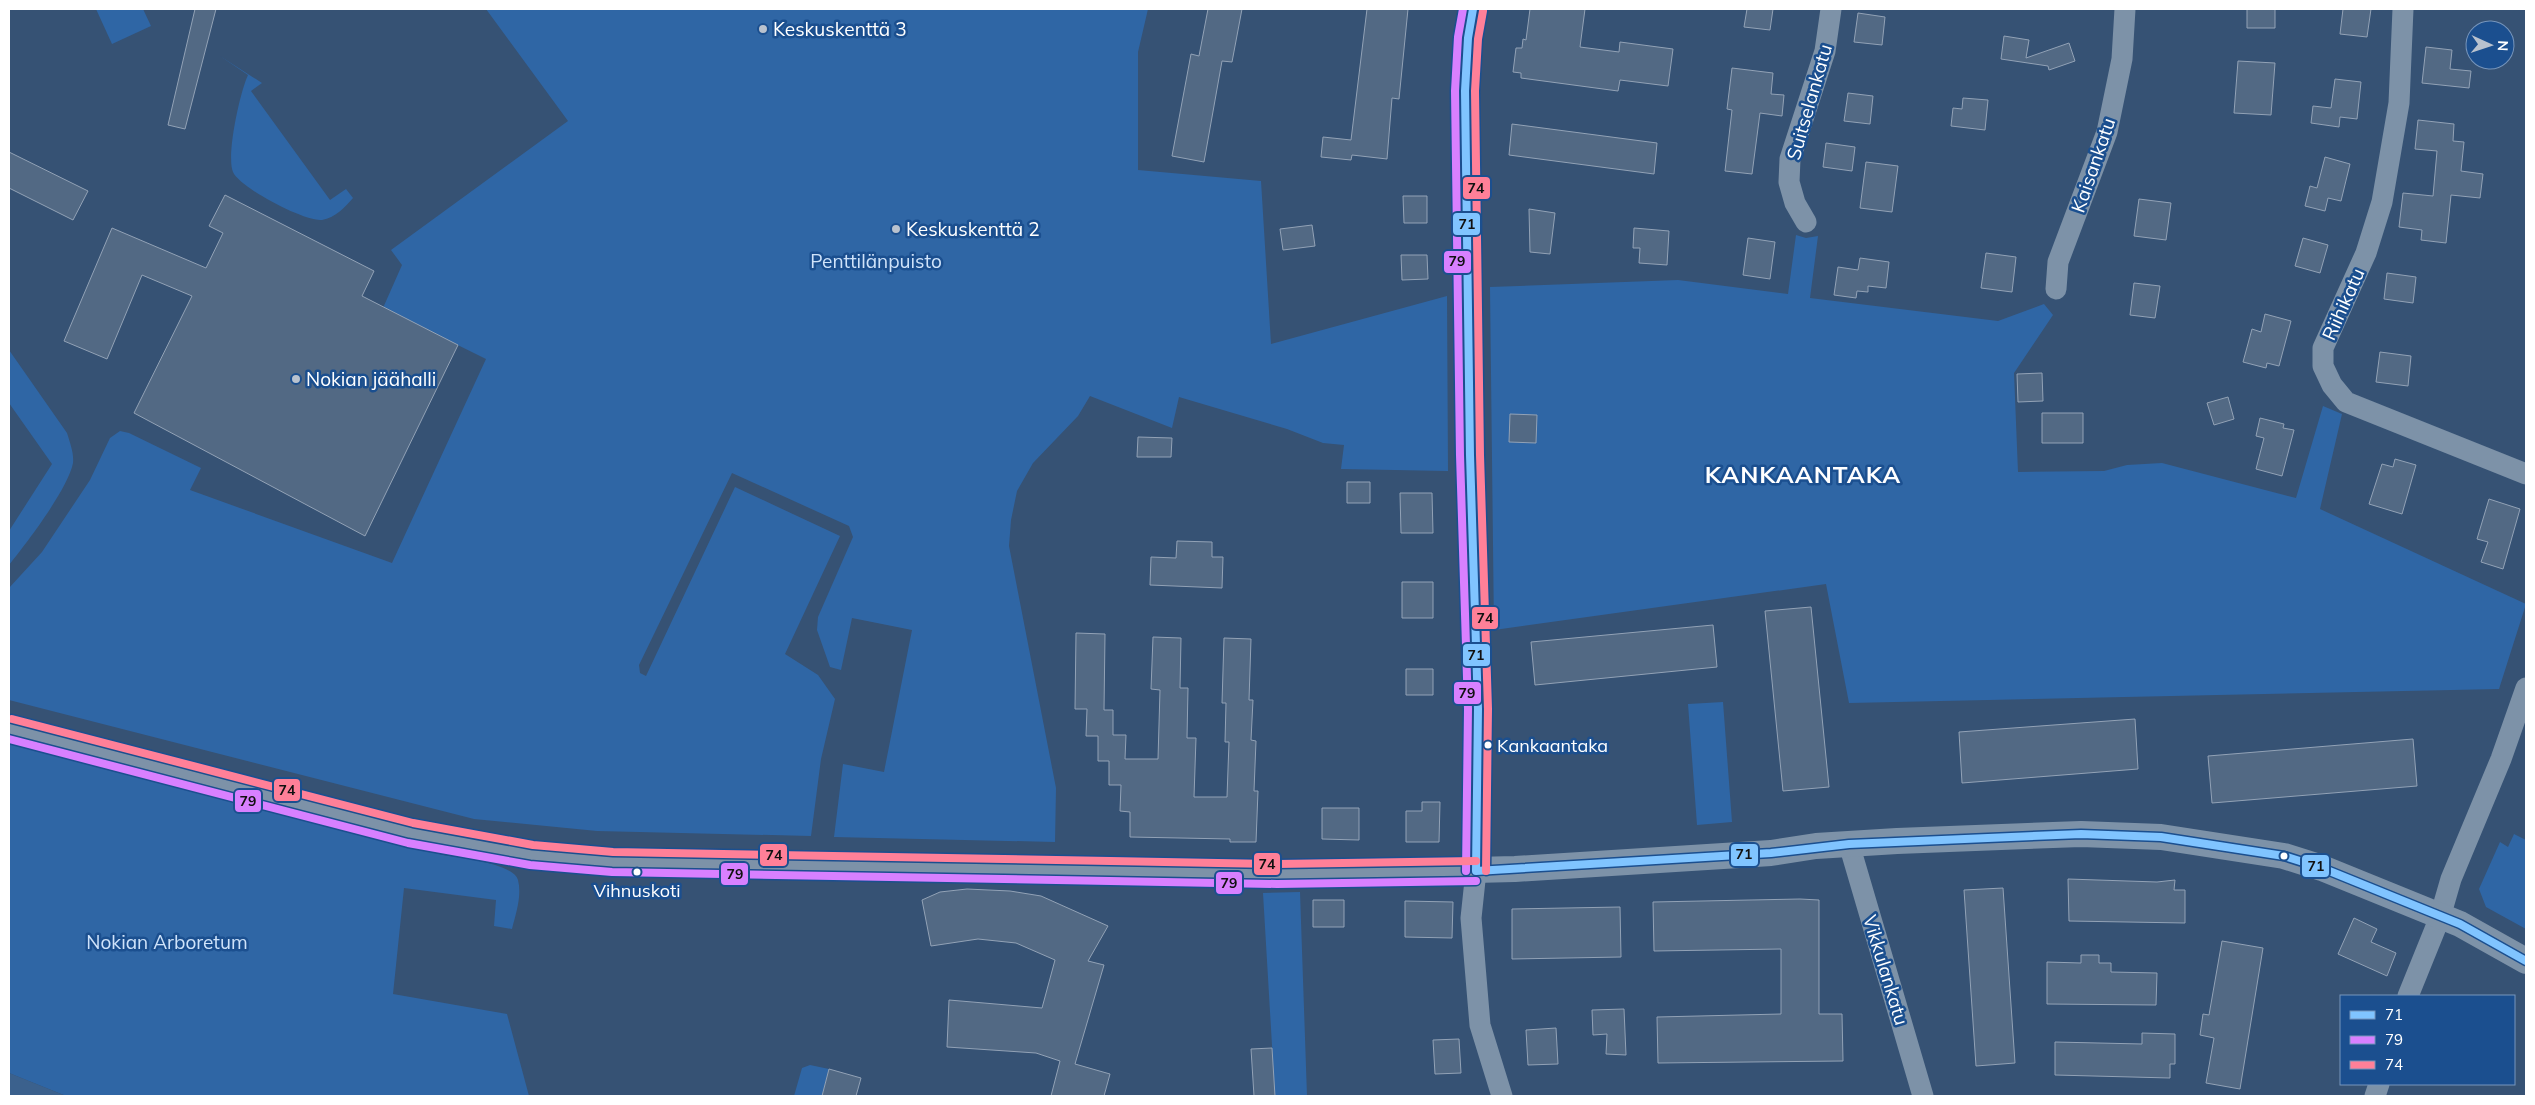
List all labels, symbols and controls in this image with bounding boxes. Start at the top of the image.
place label: Keskuskenttä 3 [773,17,907,41]
north arrow [2465,20,2515,70]
marker: Keskuskenttä 3 [757,23,769,35]
text: N [2494,40,2512,51]
street label: Suitselankatu [1781,41,1837,163]
street label: Kaisankatu [2066,114,2120,216]
line badge: 74 [1462,176,1491,200]
text: 74 [1468,179,1485,197]
line badge: 71 [1452,212,1481,236]
text: 71 [1459,215,1475,233]
place label: Keskuskenttä 2 [906,217,1040,241]
marker: Keskuskenttä 2 [890,223,902,235]
park label: Penttilänpuisto [810,249,942,273]
line badge: 79 [1443,250,1472,274]
text: 79 [1449,252,1465,270]
street label: Riihikatu [2316,264,2370,344]
place label: Nokian jäähalli [306,367,436,391]
marker: Nokian jäähalli [290,373,302,385]
district label: KANKAANTAKA [1705,459,1901,489]
line badge: 74 [1471,606,1499,630]
text: 74 [1477,609,1494,627]
line badge: 71 [1462,643,1491,667]
text: 71 [1468,646,1484,664]
line badge: 79 [1453,681,1482,705]
text: 79 [1459,684,1475,702]
place label: Kankaantaka [1497,734,1608,757]
marker: Kankaantaka [1483,740,1493,750]
line badge: 74 [273,778,301,802]
text: 74 [279,781,296,799]
line badge: 79 [234,789,262,813]
text: 79 [240,792,256,810]
line badge: 74 [759,843,788,867]
line badge: 71 [1730,843,1759,867]
text: 71 [1736,845,1752,863]
text: 74 [766,846,783,864]
unlabelled marker [2279,851,2289,861]
line badge: 74 [1253,852,1281,876]
line badge: 71 [2301,854,2330,878]
text: 74 [1259,855,1276,873]
text: 71 [2308,857,2324,875]
line badge: 79 [720,862,749,886]
text: 79 [727,865,743,883]
marker: Vihnuskoti [632,867,642,877]
line badge: 79 [1215,871,1243,895]
text: 79 [1221,874,1237,892]
place label: Vihnuskoti [593,879,681,902]
street label: Vikkulankatu [1858,912,1914,1028]
park label: Nokian Arboretum [86,930,248,954]
legend [2340,995,2515,1085]
text: 71 [2385,1005,2403,1024]
text: 79 [2385,1030,2403,1049]
text: 74 [2385,1055,2403,1074]

